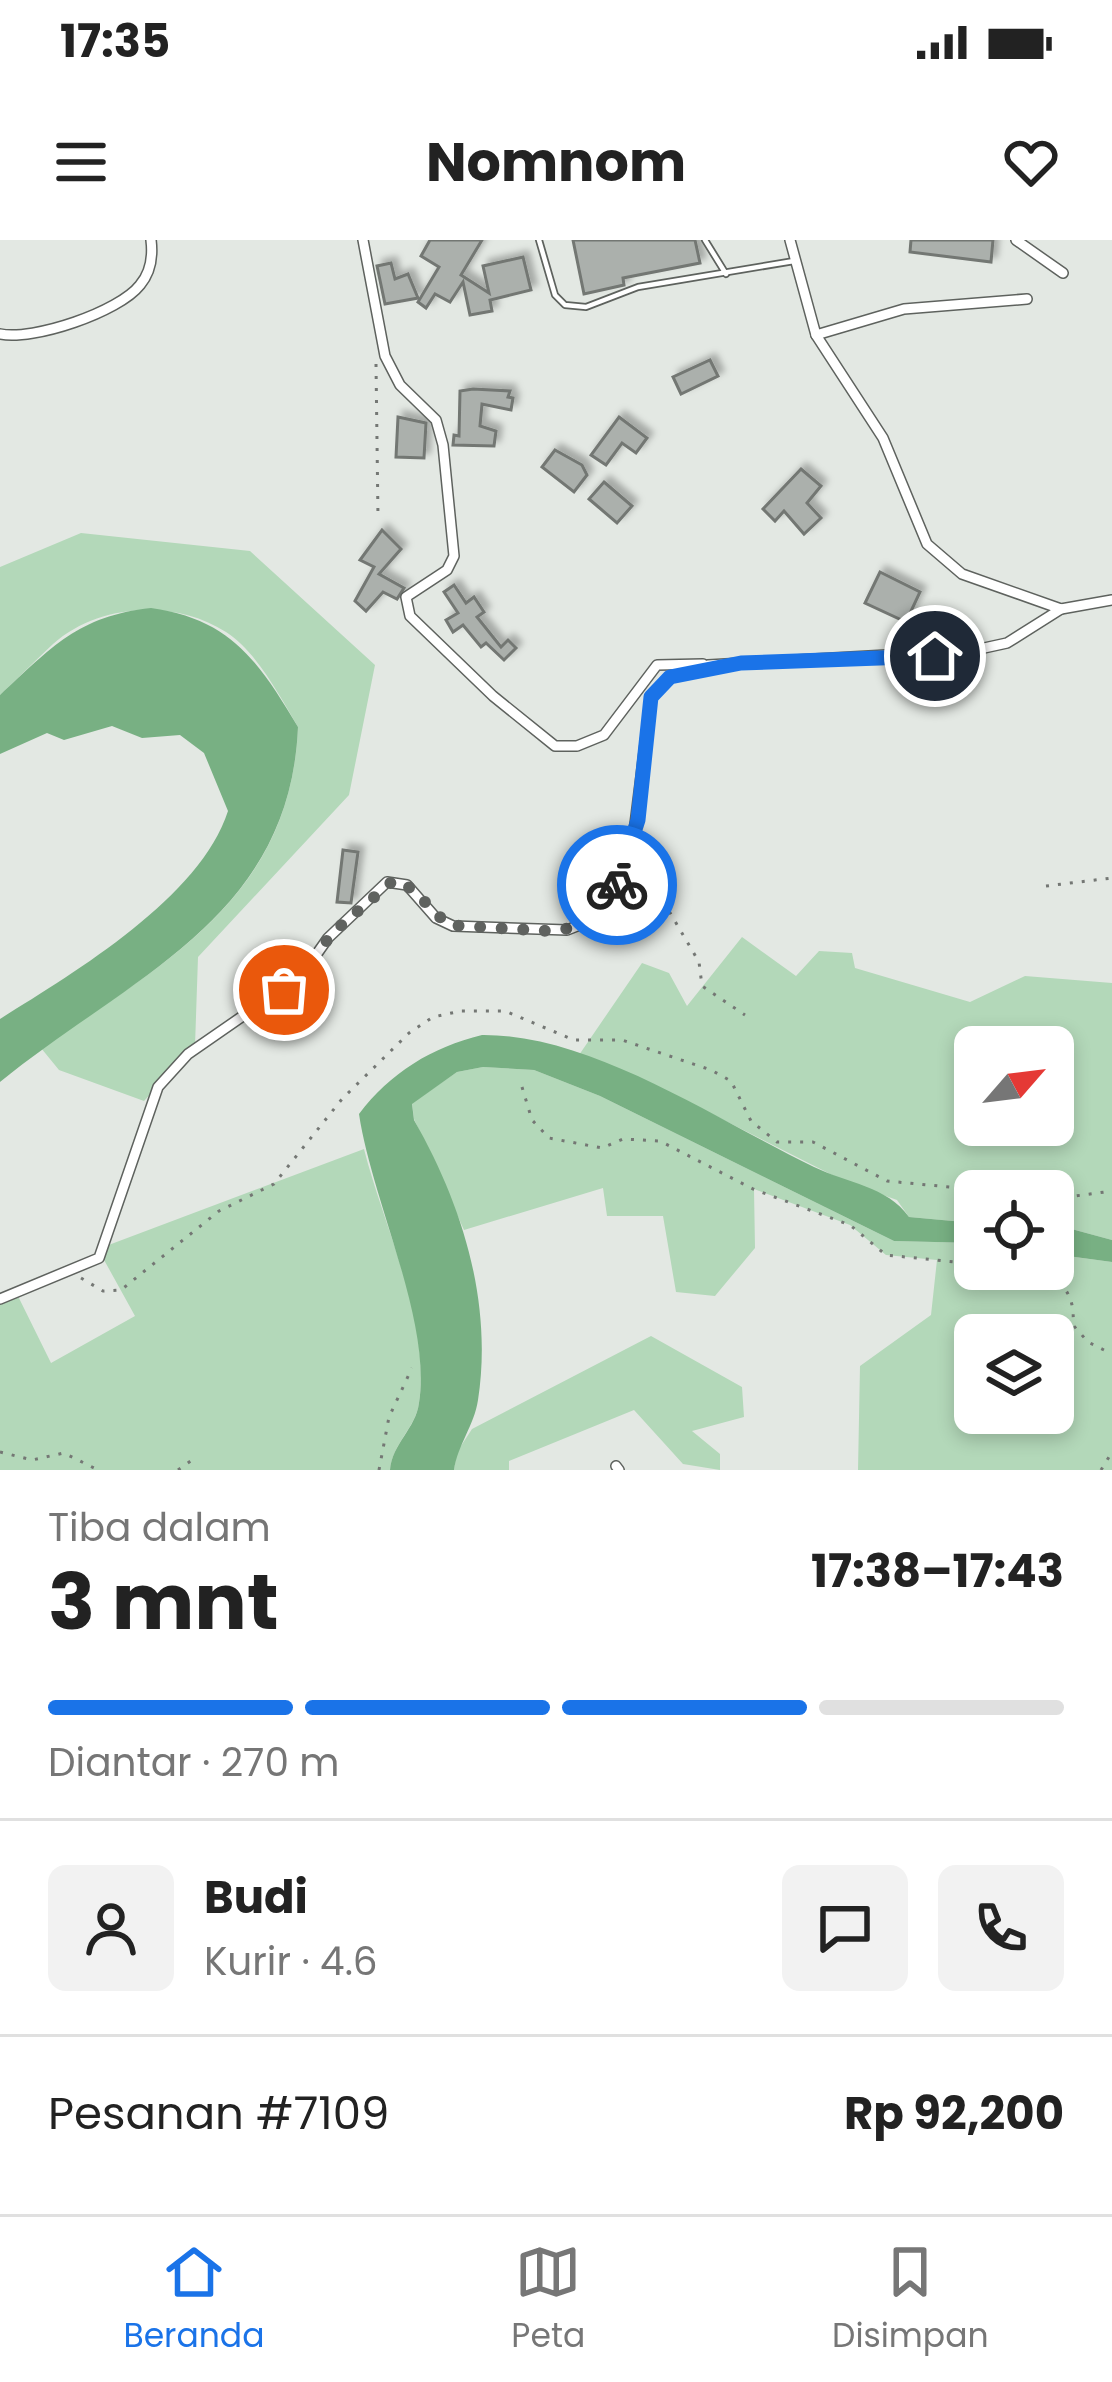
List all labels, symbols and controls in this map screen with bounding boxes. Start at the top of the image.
text: 17:35 [60,10,170,73]
text: Nomnom [426,124,686,200]
icon: menu [48,129,114,195]
icon: heart [998,129,1064,195]
pin [884,605,986,707]
icon: home [902,623,968,689]
courier [557,825,677,945]
icon: bike [584,852,650,918]
pin [233,939,335,1041]
icon: bag [251,957,317,1023]
north arrow [954,1026,1074,1146]
map controls [954,1026,1074,1434]
button: locate [954,1170,1074,1290]
button: layers [954,1314,1074,1434]
text: Tiba dalam [48,1500,271,1555]
text: 17:38–17:43 [811,1540,1064,1603]
text: 3 mnt [48,1547,279,1656]
text: Diantar · 270 m [48,1735,340,1790]
button: person [48,1865,174,1991]
button: chat [782,1865,908,1991]
button: phone [938,1865,1064,1991]
text: Budi [204,1866,308,1929]
text: Kurir · 4.6 [204,1934,378,1989]
text: Pesanan #7109 [48,2082,389,2145]
text: Rp 92,200 [844,2082,1064,2145]
tab: Beranda [123,2239,264,2361]
tab: Peta [511,2239,585,2361]
tab: Disimpan [832,2239,989,2361]

